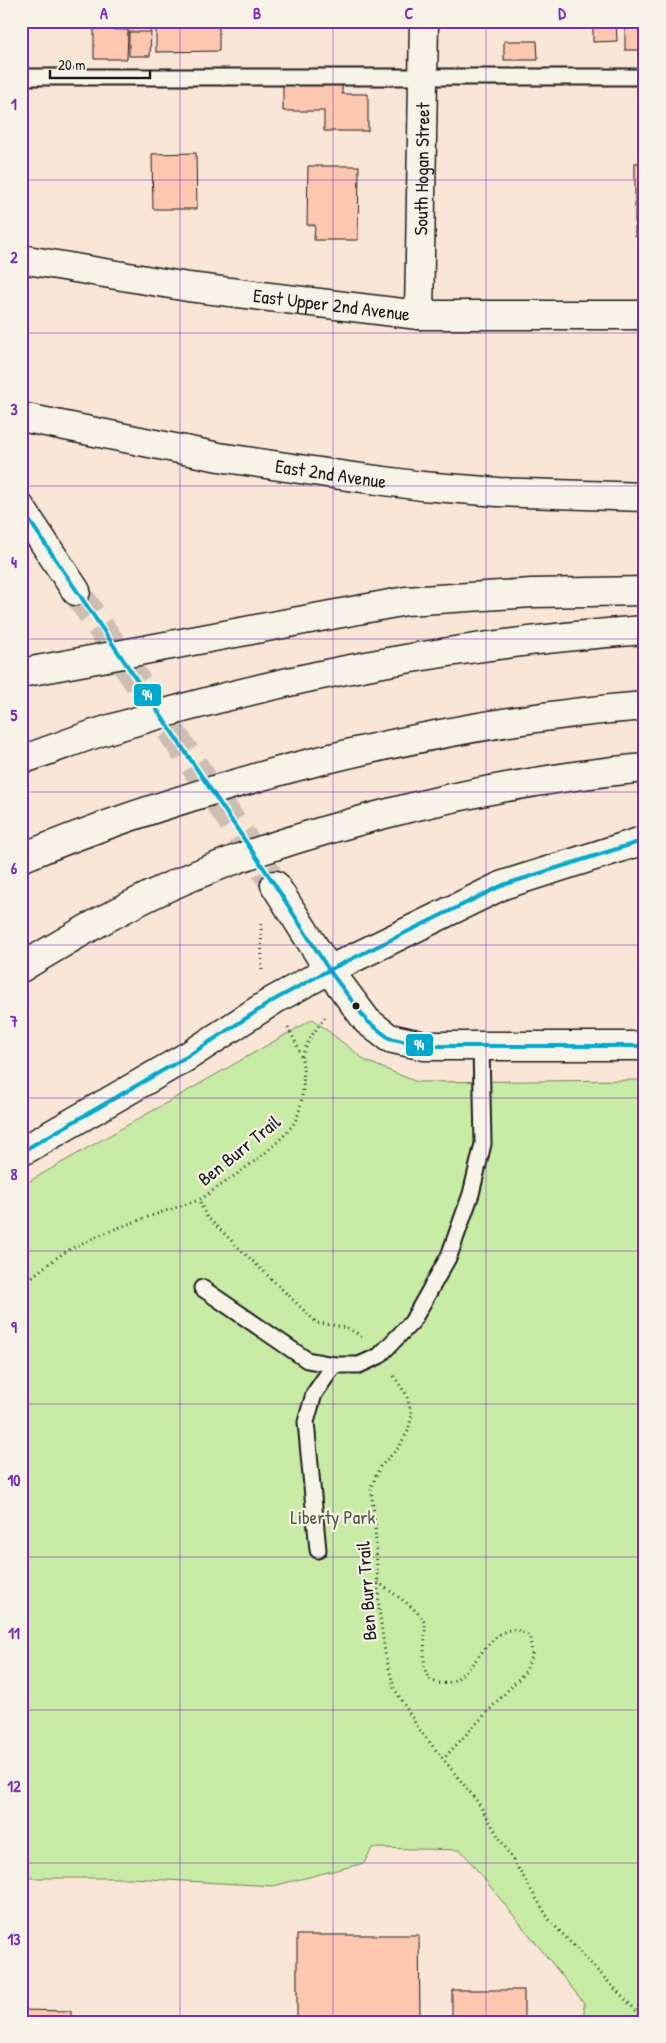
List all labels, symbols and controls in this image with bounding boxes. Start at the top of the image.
text: A [100,2,108,24]
text: B [253,2,261,24]
text: C [405,2,414,24]
text: D [558,2,566,24]
scale bar [50,48,150,80]
text: 20 m [58,54,85,75]
text: 1 [11,93,17,115]
street label: South Hogan Street [407,102,436,236]
text: 2 [10,246,18,268]
street label: East Upper 2nd Avenue [252,282,412,327]
text: 3 [10,398,18,420]
street label: East 2nd Avenue [274,453,388,494]
text: 4 [11,551,17,573]
line badge: 94 [133,683,162,707]
text: 94 [142,685,153,704]
text: 5 [11,704,18,726]
text: 6 [11,857,18,879]
unlabelled marker [351,1001,361,1011]
text: 7 [9,1010,18,1032]
line badge: 94 [405,1033,434,1057]
text: 94 [414,1035,425,1054]
street label: Ben Burr Trail [192,1108,287,1191]
text: 8 [11,1163,18,1185]
text: 9 [11,1316,17,1338]
text: 10 [8,1469,20,1491]
park label: Liberty Park [291,1504,375,1530]
street label: Ben Burr Trail [350,1540,382,1641]
text: 11 [8,1622,20,1644]
text: 12 [7,1775,21,1797]
text: 13 [8,1928,20,1950]

